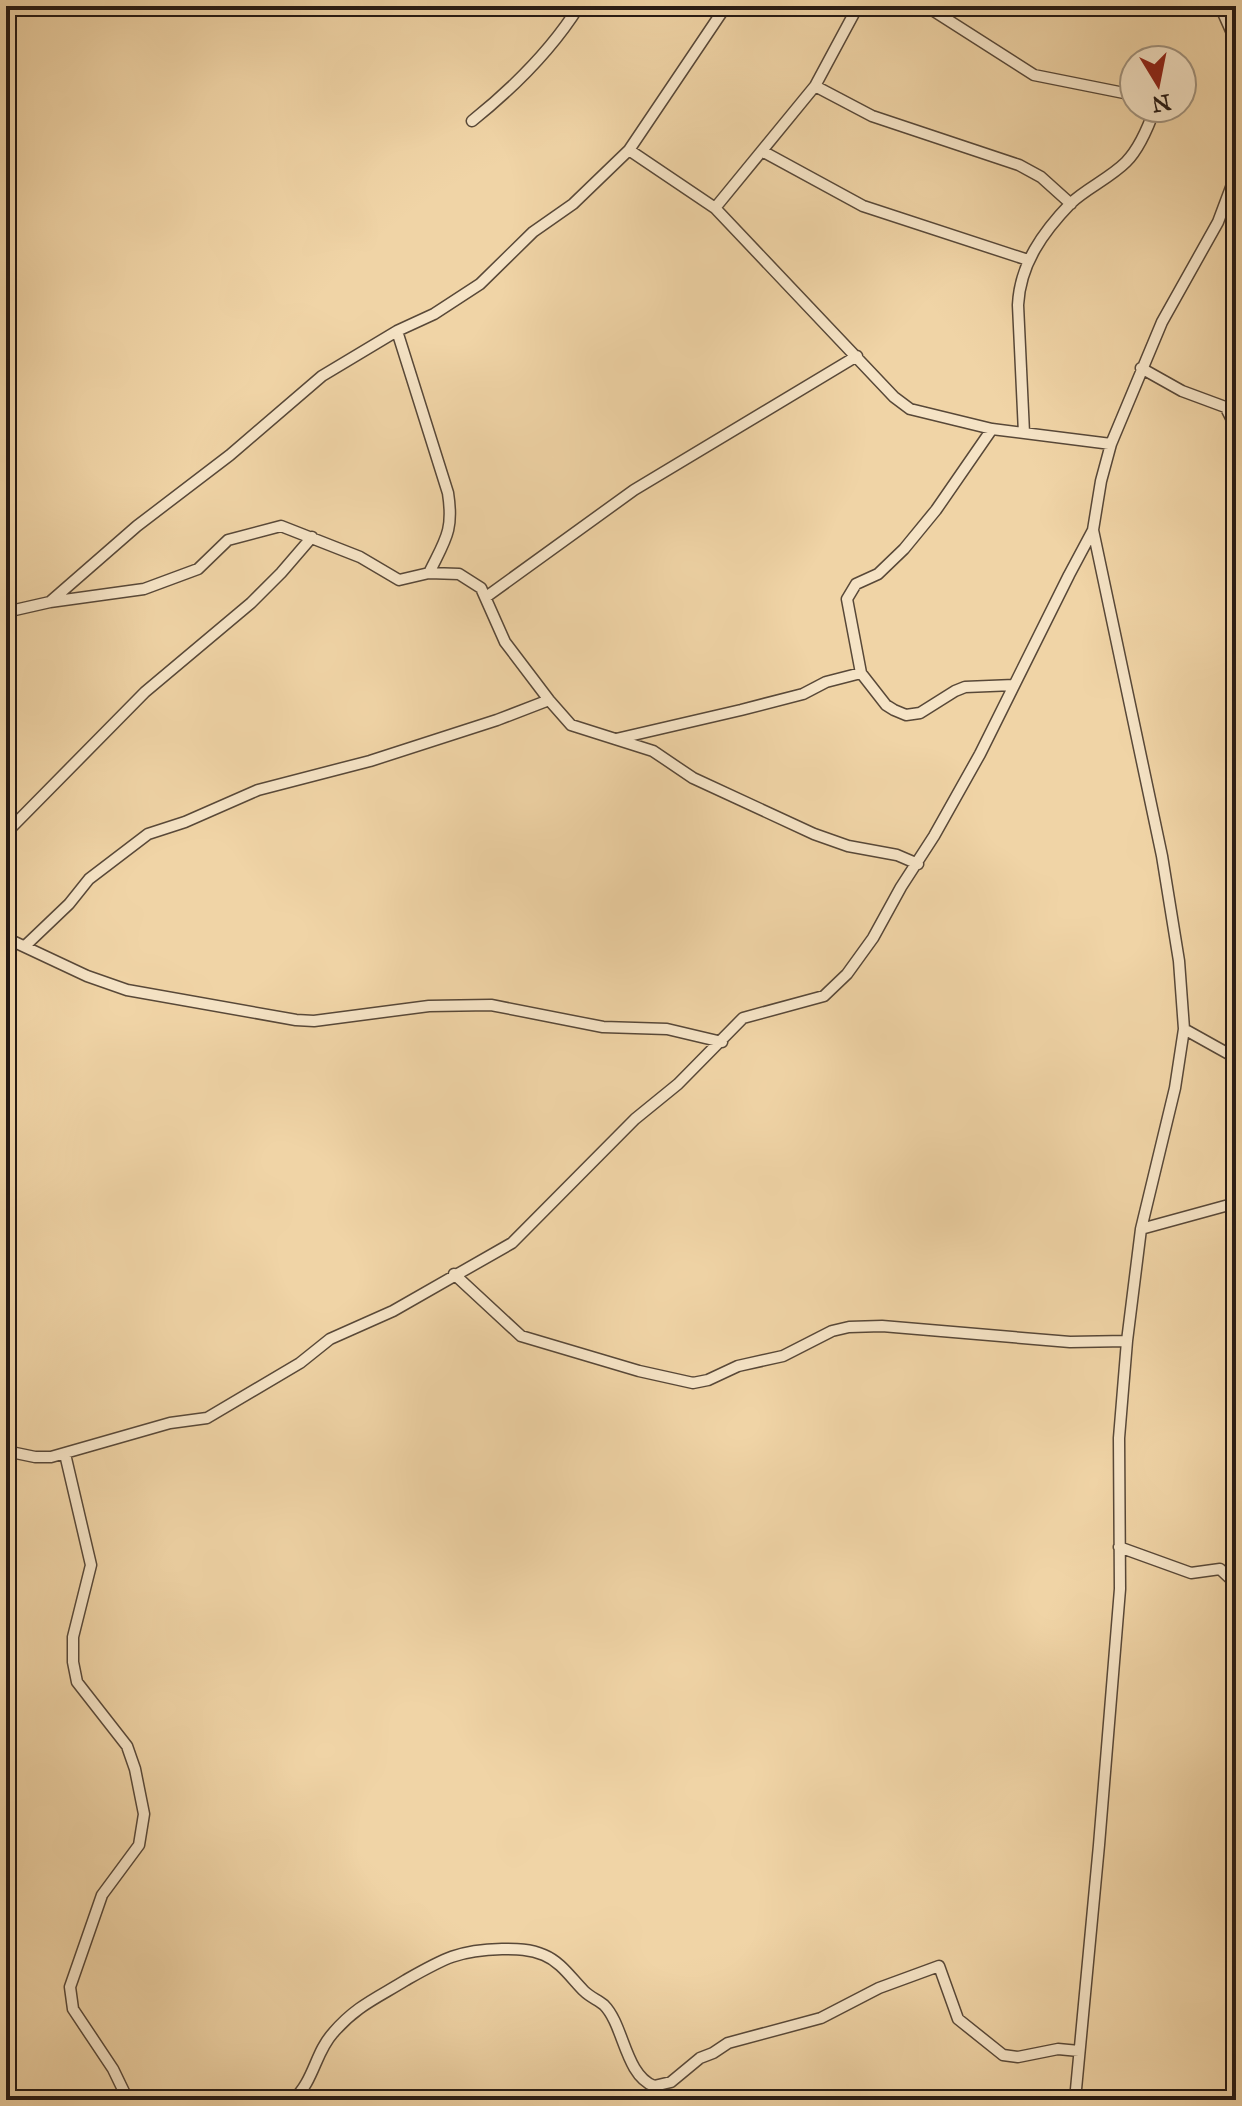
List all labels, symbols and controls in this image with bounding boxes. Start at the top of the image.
north arrow [1118,44,1198,124]
text: N [1150,88,1173,118]

